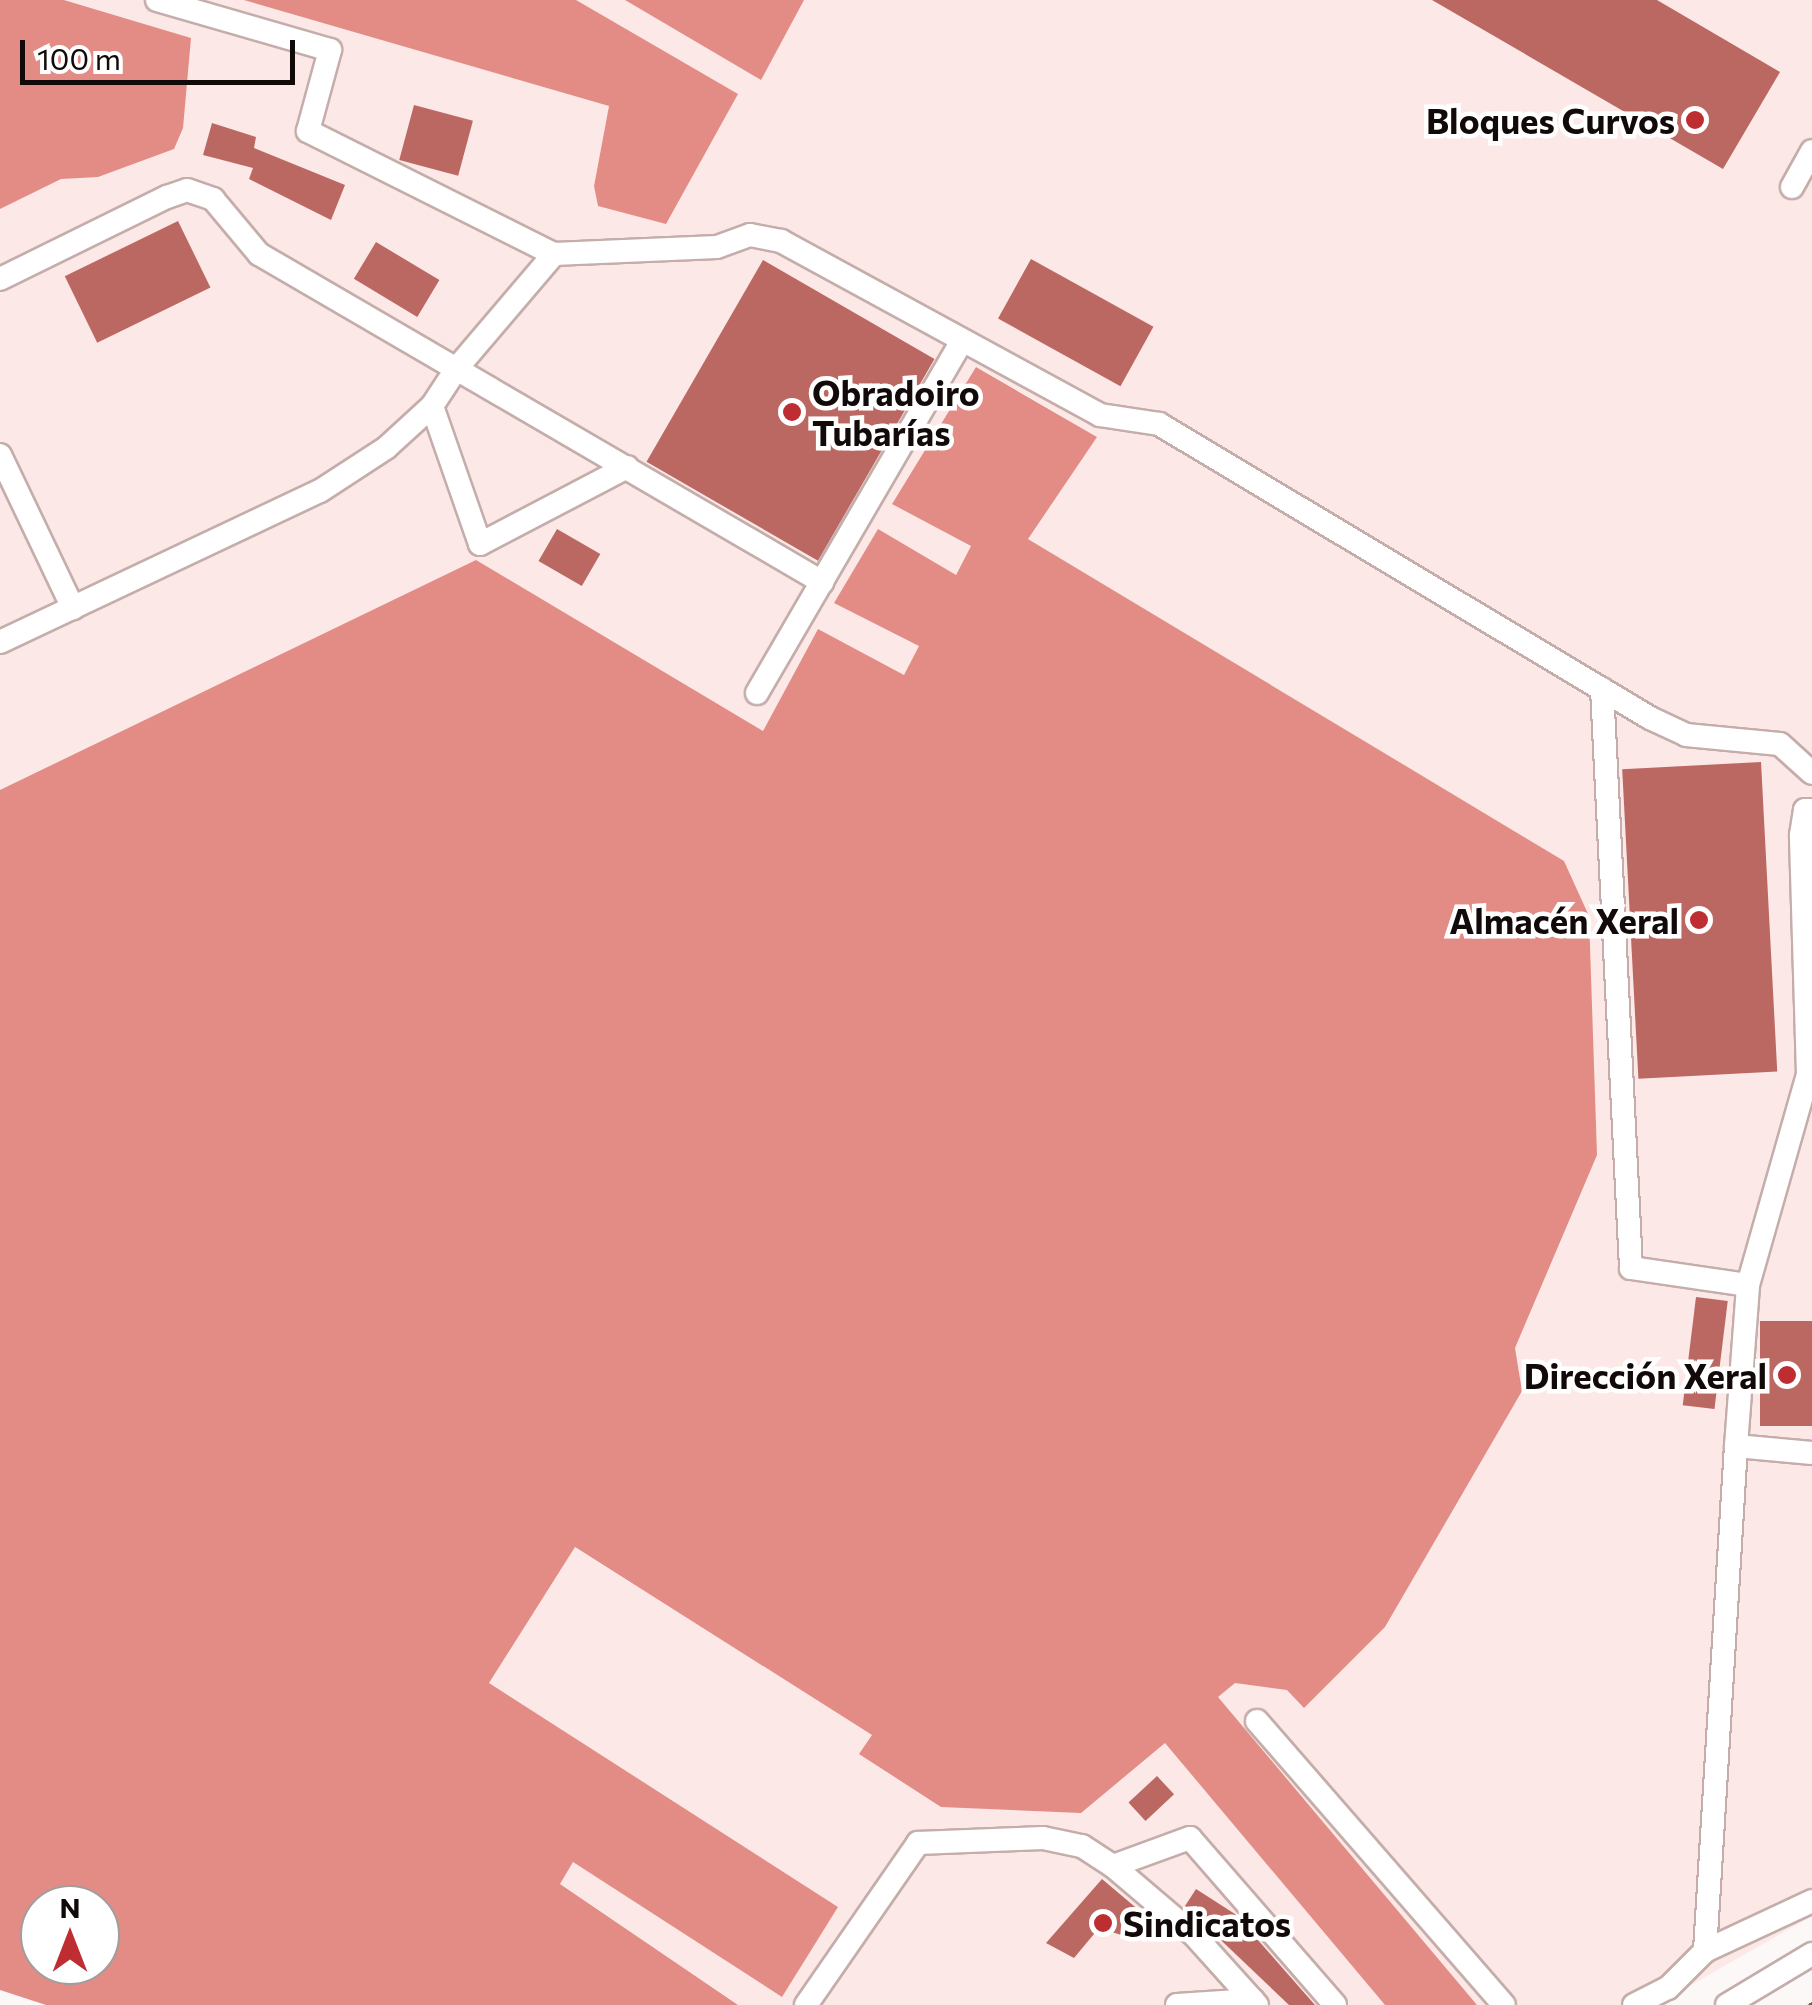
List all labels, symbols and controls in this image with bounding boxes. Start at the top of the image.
scale bar [25,20,300,82]
text: 100 m [37,39,121,76]
place label: Bloques Curvos [1426,99,1675,141]
marker: Bloques Curvos [1684,109,1706,131]
place label: Obradoiro Tubarías [812,371,980,453]
marker: Obradoiro Tubarías [781,401,803,423]
place label: Almacén Xeral [1449,899,1679,941]
marker: Almacén Xeral [1688,909,1710,931]
place label: Dirección Xeral [1524,1354,1767,1396]
marker: Dirección Xeral [1776,1364,1798,1386]
north arrow [20,1885,120,1985]
text: N [60,1890,81,1924]
place label: Sindicatos [1123,1902,1291,1944]
marker: Sindicatos [1092,1912,1114,1934]

